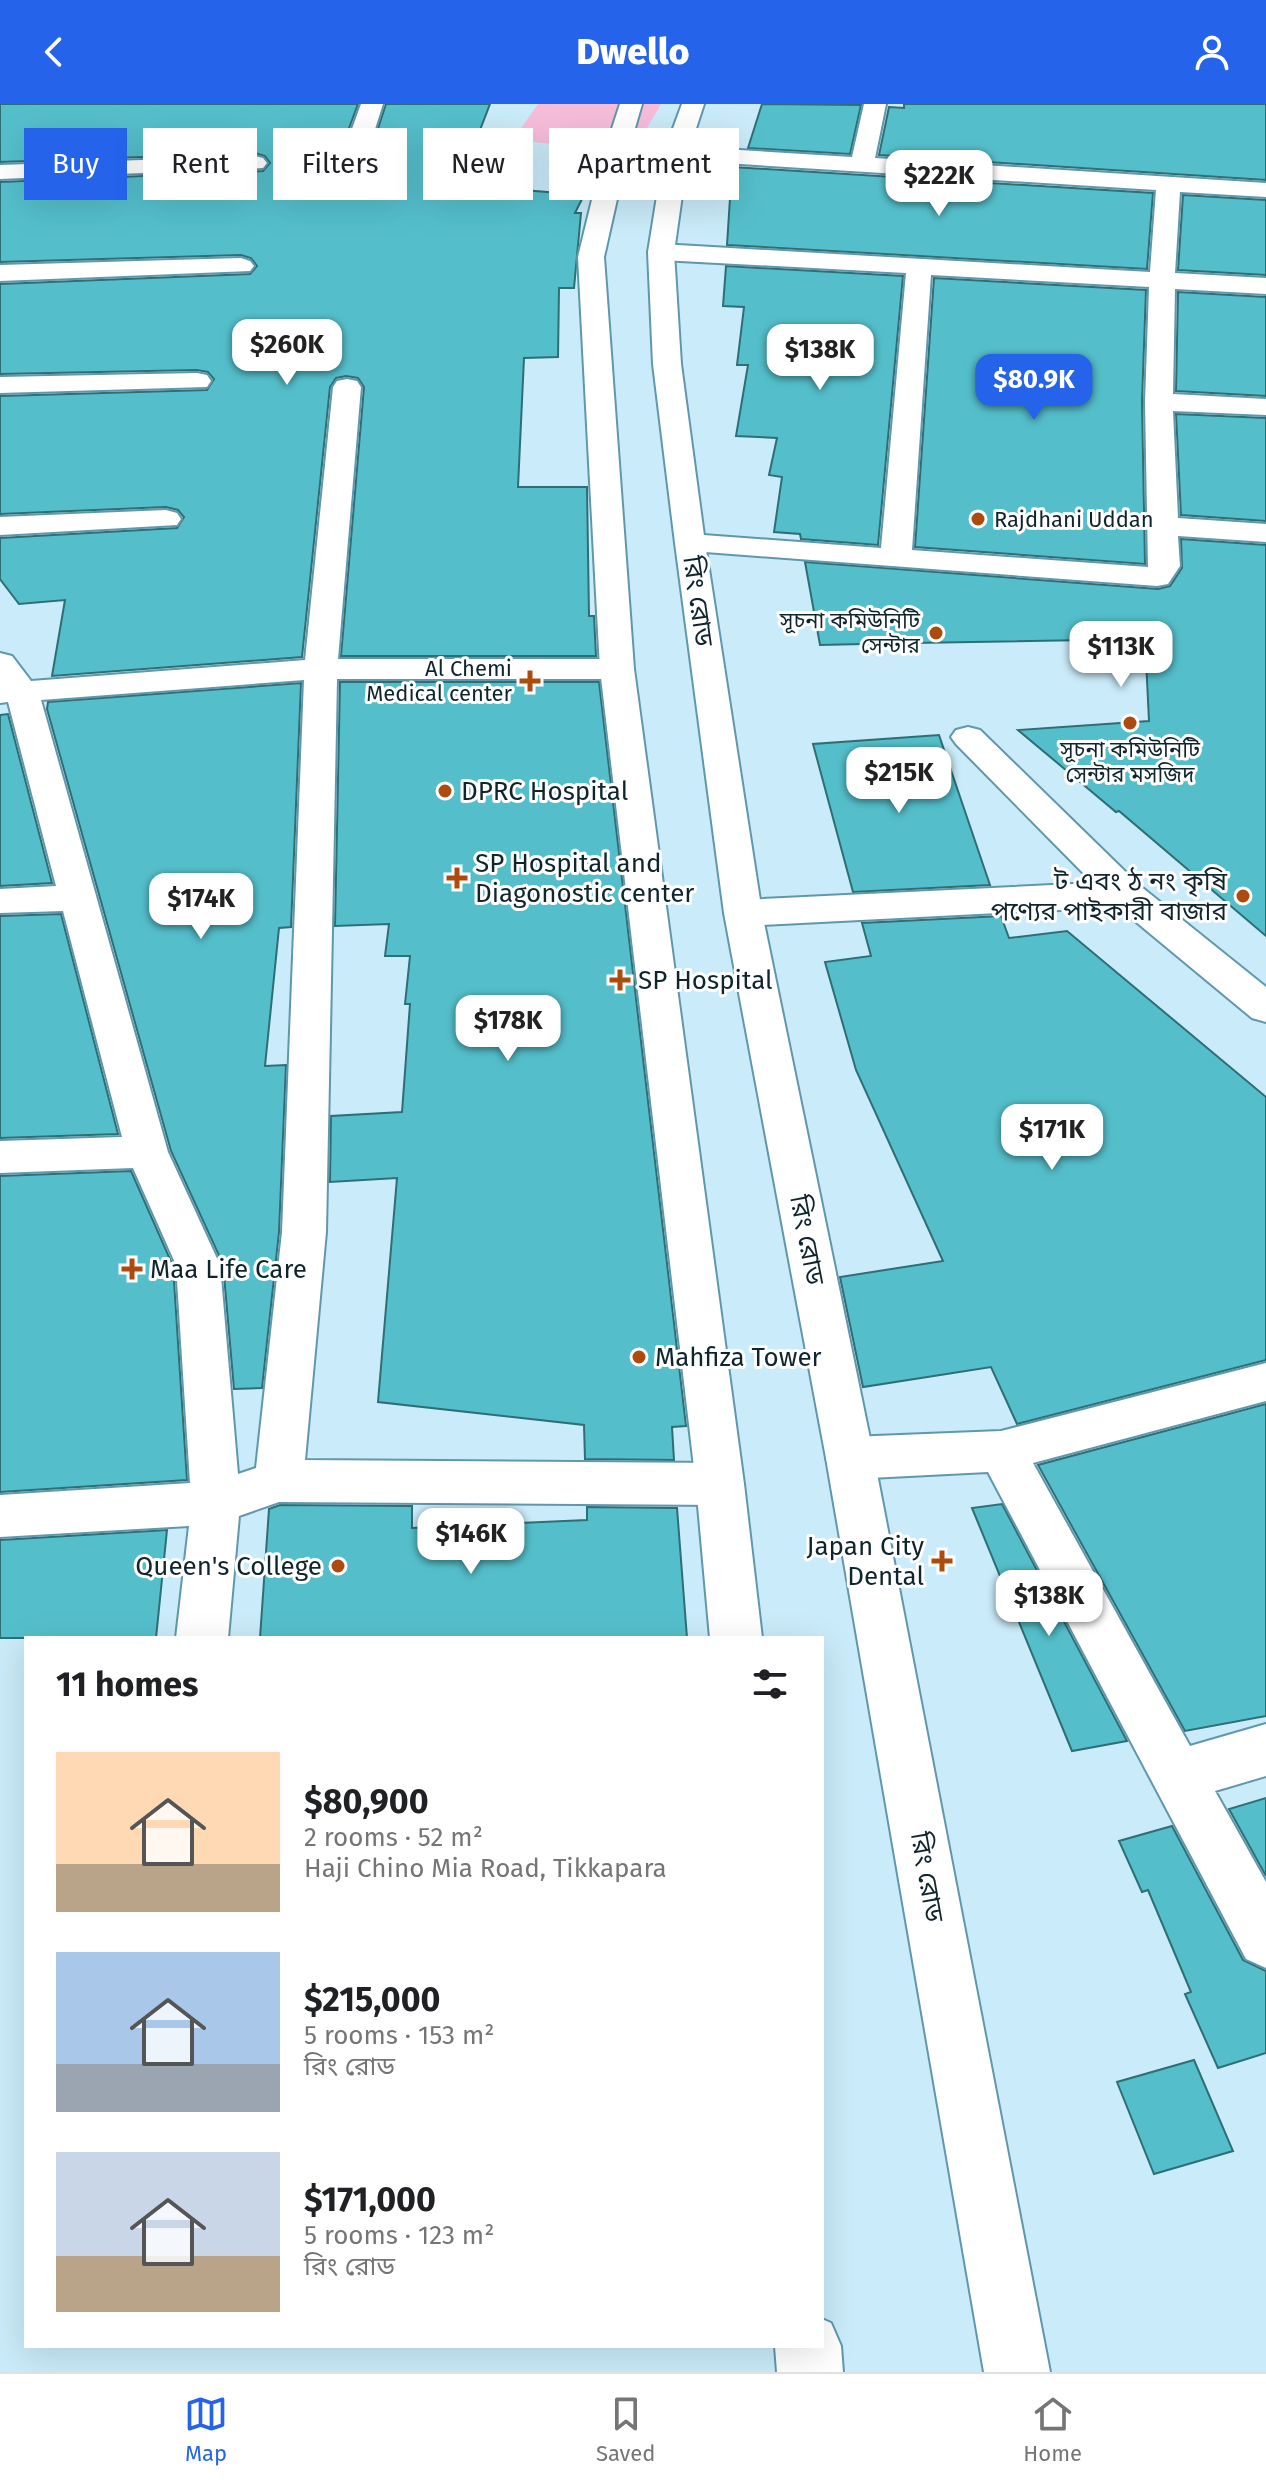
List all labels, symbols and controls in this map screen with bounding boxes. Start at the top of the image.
icon: back [32,30,76,74]
text: Dwello [576,30,690,74]
icon: person [1190,30,1234,74]
chip: Buy [24,128,127,200]
chip: Rent [143,128,257,200]
chip: Filters [273,128,407,200]
chip: New [423,128,533,200]
chip: Apartment [549,128,739,200]
pin: $222K [883,150,995,218]
text: $222K [904,160,974,191]
pin: $260K [231,319,343,387]
pin: $138K [764,324,876,392]
text: $260K [250,329,324,360]
text: $138K [785,334,855,365]
pin: $80.9K [969,354,1099,422]
text: $80.9K [993,364,1075,395]
place label: Rajdhani Uddan [994,506,1154,533]
marker: Rajdhani Uddan [969,510,987,528]
street label: রিং রোড [676,553,720,649]
place label: সূচনা কমিউনিটি সেন্টার [779,607,921,659]
pin: $113K [1065,621,1177,689]
marker: সূচনা কমিউনিটি সেন্টার [927,624,945,642]
text: $113K [1088,631,1154,662]
place label: Al Chemi Medical center [366,655,513,707]
marker: Al Chemi Medical center [519,670,541,692]
marker: সূচনা কমিউনিটি সেন্টার মসজিদ [1121,714,1139,732]
place label: সূচনা কমিউনিটি সেন্টার মসজিদ [1059,736,1201,788]
pin: $215K [843,747,955,815]
text: $215K [864,757,934,788]
place label: DPRC Hospital [461,776,629,807]
marker: DPRC Hospital [436,782,454,800]
place label: SP Hospital and Diagonostic center [475,848,694,909]
place label: ট এবং ঠ নং কৃষি পণ্যের পাইকারী বাজার [991,866,1228,927]
marker: SP Hospital and Diagonostic center [446,867,468,889]
pin: $174K [145,873,257,941]
text: $174K [167,883,235,914]
marker: ট এবং ঠ নং কৃষি পণ্যের পাইকারী বাজার [1234,887,1252,905]
place label: SP Hospital [638,965,773,996]
marker: SP Hospital [609,969,631,991]
pin: $178K [452,995,564,1063]
text: $178K [474,1005,542,1036]
pin: $171K [996,1104,1108,1172]
text: $171K [1019,1114,1085,1145]
street label: রিং রোড [783,1191,831,1288]
place label: Maa Life Care [150,1254,307,1285]
marker: Maa Life Care [121,1258,143,1280]
place label: Mahfiza Tower [655,1342,822,1373]
marker: Mahfiza Tower [630,1348,648,1366]
pin: $146K [415,1508,527,1576]
text: $146K [435,1518,507,1549]
place label: Japan City Dental [807,1531,924,1592]
marker: Japan City Dental [931,1550,953,1572]
place label: Queen's College [135,1551,322,1582]
marker: Queen's College [329,1557,347,1575]
pin: $138K [993,1570,1105,1638]
text: $138K [1014,1580,1084,1611]
icon: filters [748,1662,792,1706]
text: 11 homes [56,1664,198,1705]
text: $80,900 [304,1781,429,1822]
icon: home [120,1784,216,1880]
text: 2 rooms · 52 m² [304,1822,483,1853]
street label: রিং রোড [904,1829,950,1925]
text: Haji Chino Mia Road, Tikkapara [304,1853,667,1884]
text: $215,000 [304,1979,441,2020]
icon: home [120,1984,216,2080]
text: 5 rooms · 153 m² [304,2020,495,2051]
text: রিং রোড [304,2051,395,2082]
text: $171,000 [304,2179,436,2220]
icon: home [120,2184,216,2280]
text: 5 rooms · 123 m² [304,2220,494,2251]
text: রিং রোড [304,2251,395,2282]
tab: Map [184,2392,228,2467]
tab: Saved [596,2392,655,2467]
tab: Home [1023,2392,1082,2467]

